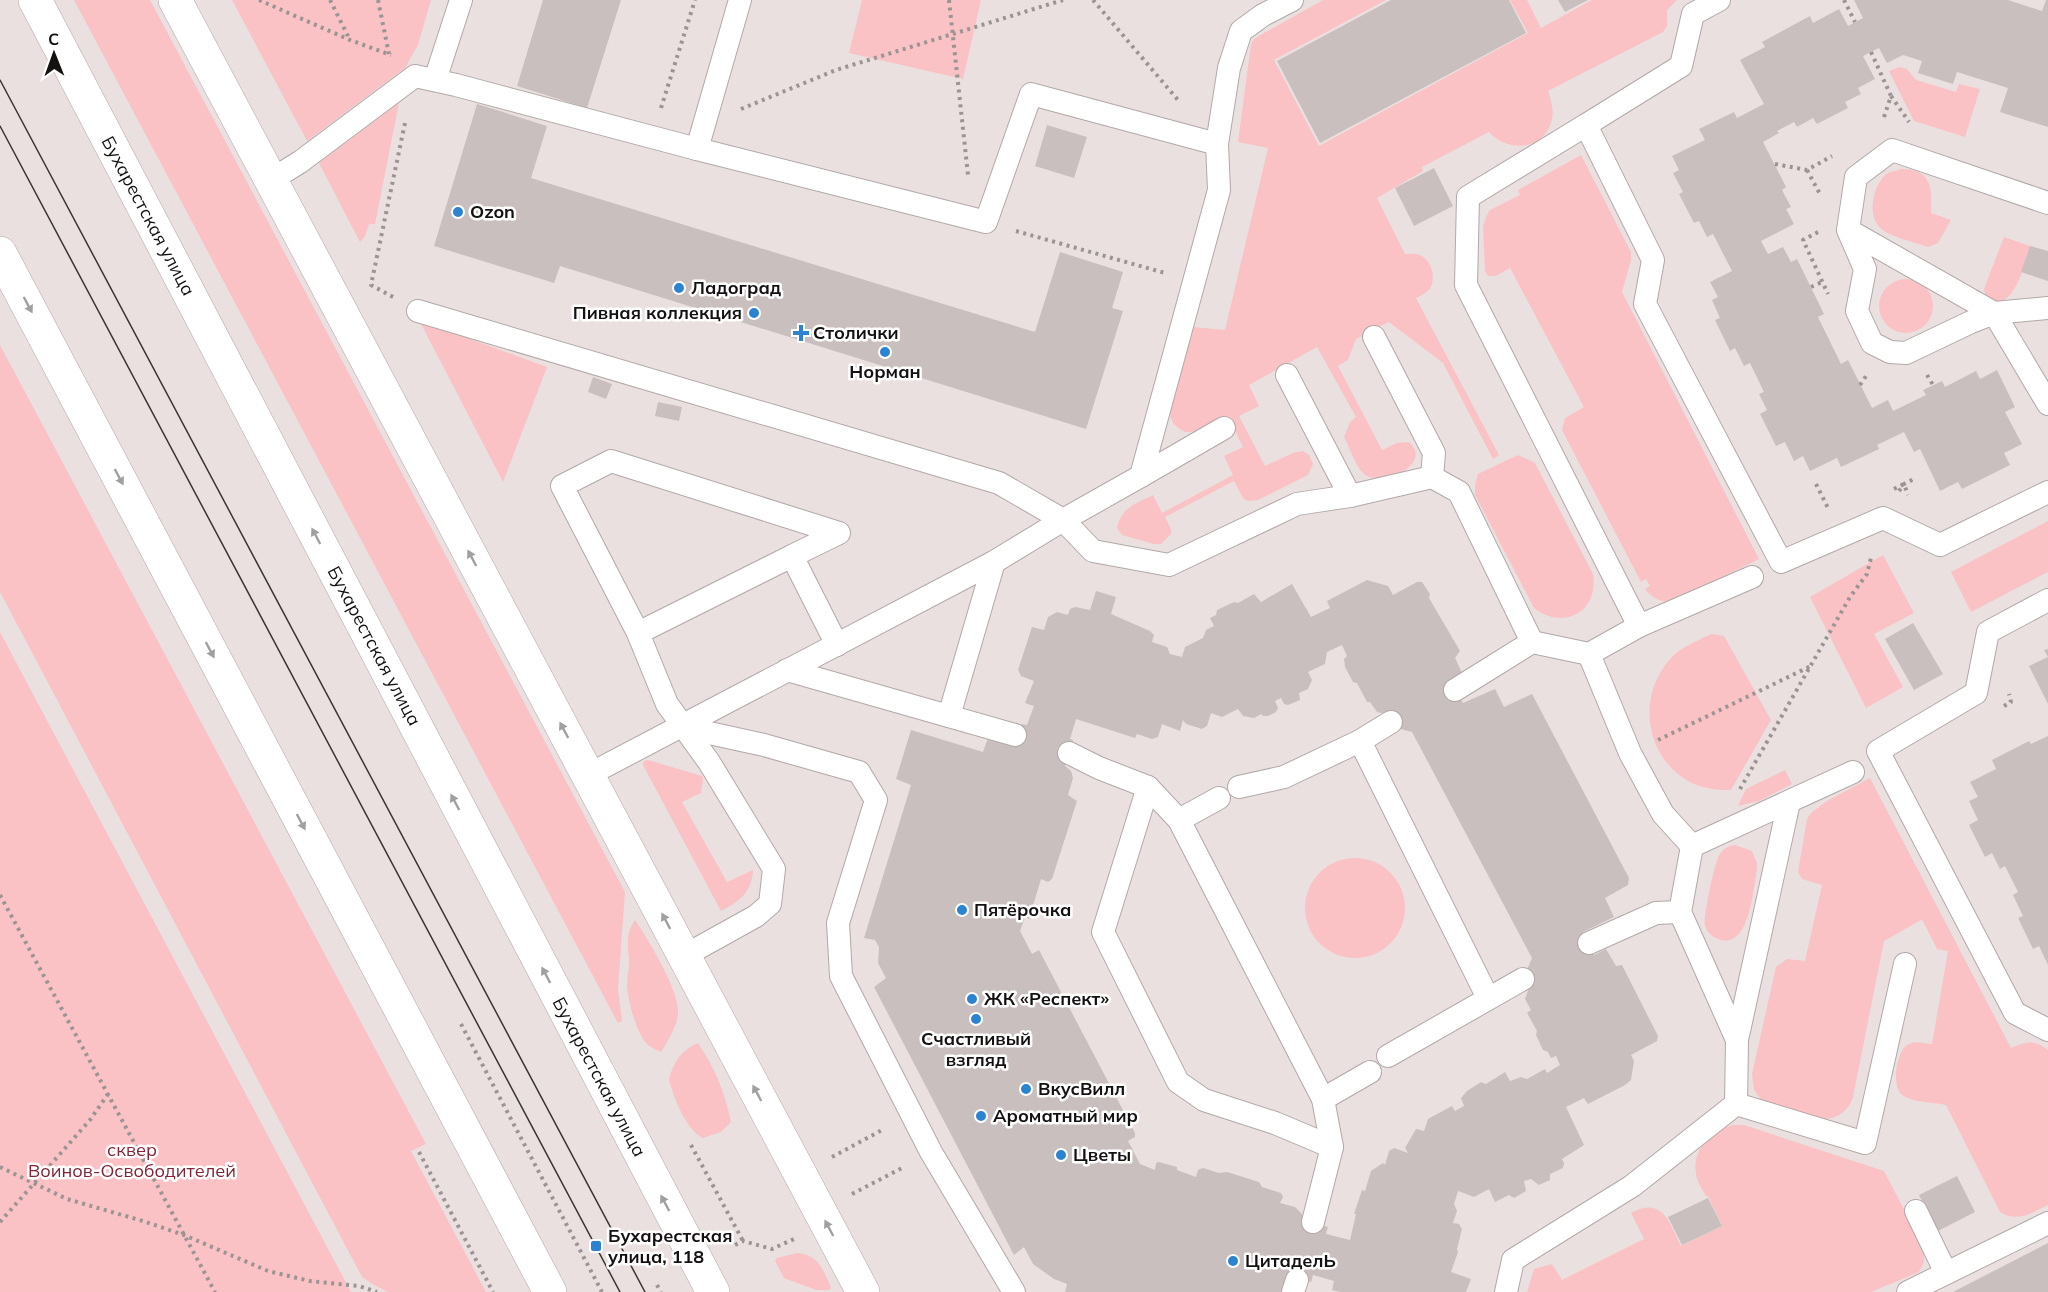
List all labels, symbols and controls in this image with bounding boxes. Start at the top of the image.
north arrow [24,24,84,84]
text: С [48,29,59,49]
street label: Бухарестская улица [97,132,200,300]
place label: Ozon [470,200,515,223]
marker: Ozon [451,205,465,219]
place label: Ладоград [691,276,782,299]
marker: Ладоград [672,281,686,295]
one-way arrow [22,296,32,314]
place label: Пивная коллекция [573,301,742,324]
marker: Пивная коллекция [747,306,761,320]
place label: Столички [813,321,899,344]
marker: Столички [794,326,808,340]
marker: Норман [878,345,892,359]
place label: Норман [849,360,921,383]
one-way arrow [114,469,124,486]
one-way arrow [311,528,321,545]
one-way arrow [467,549,477,566]
street label: Бухарестская улица [323,562,426,730]
one-way arrow [205,641,215,658]
one-way arrow [559,721,569,738]
one-way arrow [450,793,460,810]
one-way arrow [296,813,306,831]
place label: Пятёрочка [974,898,1071,921]
marker: Пятёрочка [955,903,969,917]
one-way arrow [661,912,670,929]
one-way arrow [541,966,551,983]
place label: ЖК «Респект» [984,987,1109,1010]
marker: ЖК «Респект» [965,992,979,1006]
street label: Бухарестская улица [548,993,651,1161]
marker: Счастливый взгляд [969,1012,983,1026]
place label: Счастливый взгляд [921,1027,1031,1071]
place label: ВкусВилл [1038,1077,1125,1100]
marker: ВкусВилл [1019,1082,1033,1096]
one-way arrow [752,1084,762,1101]
place label: Ароматный мир [993,1104,1138,1127]
marker: Ароматный мир [974,1109,988,1123]
park label: сквер Воинов-Освободителей [28,1138,236,1182]
place label: Цветы [1073,1143,1131,1166]
marker: Цветы [1054,1148,1068,1162]
one-way arrow [660,1195,670,1212]
one-way arrow [824,1219,834,1236]
place label: Бухарестская улица, 118 [608,1224,732,1268]
marker: Бухарестская улица, 118 [589,1239,603,1253]
place label: ЦитаделЬ [1245,1249,1336,1272]
marker: ЦитаделЬ [1226,1254,1240,1268]

